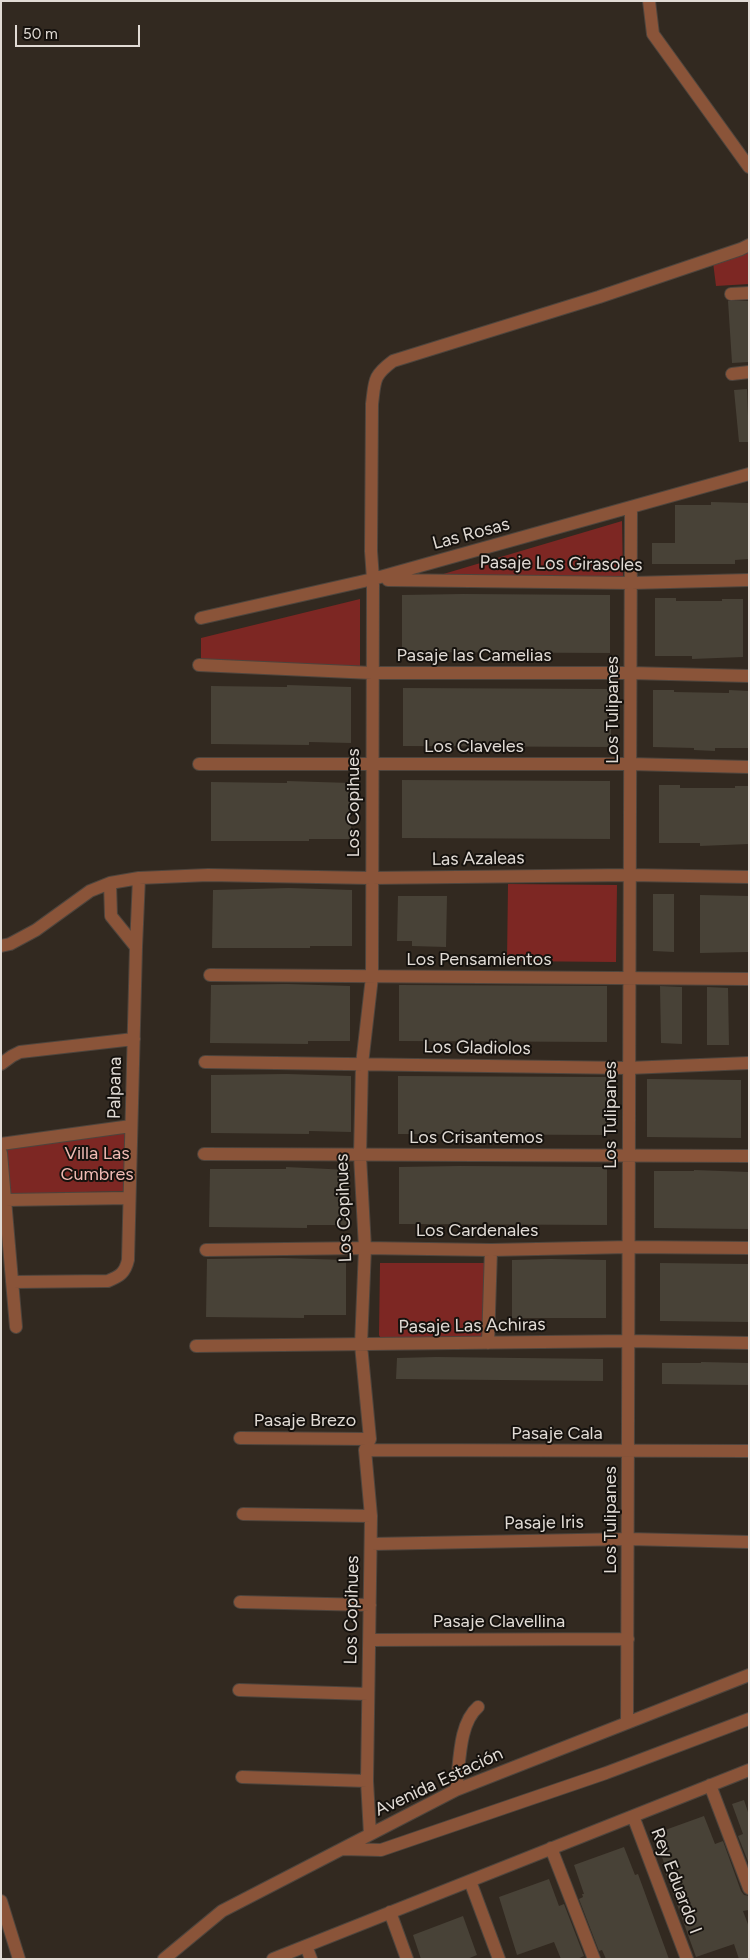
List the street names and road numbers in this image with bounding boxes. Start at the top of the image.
street label: Las Rosas [430,513,512,555]
street label: Pasaje Los Girasoles [479,552,643,576]
street label: Pasaje las Camelias [396,645,552,667]
street label: Los Tulipanes [602,656,624,764]
street label: Los Claveles [424,736,524,758]
street label: Los Copihues [343,748,365,858]
street label: Las Azaleas [431,847,525,871]
street label: Los Pensamientos [406,949,552,971]
street label: Los Gladiolos [423,1036,531,1060]
street label: Palpana [104,1057,126,1119]
street label: Los Tulipanes [600,1061,622,1169]
street label: Los Crisantemos [409,1127,543,1149]
street label: Los Copihues [331,1153,357,1263]
street label: Los Cardenales [416,1220,538,1242]
street label: Pasaje Las Achiras [398,1314,546,1338]
street label: Pasaje Brezo [254,1410,356,1432]
street label: Pasaje Cala [511,1423,603,1445]
street label: Los Tulipanes [600,1466,622,1574]
street label: Pasaje Iris [504,1512,584,1534]
street label: Los Copihues [340,1555,364,1665]
street label: Pasaje Clavellina [433,1611,565,1633]
street label: Avenida Estación [372,1743,506,1821]
street label: Rey Eduardo I [646,1825,706,1937]

